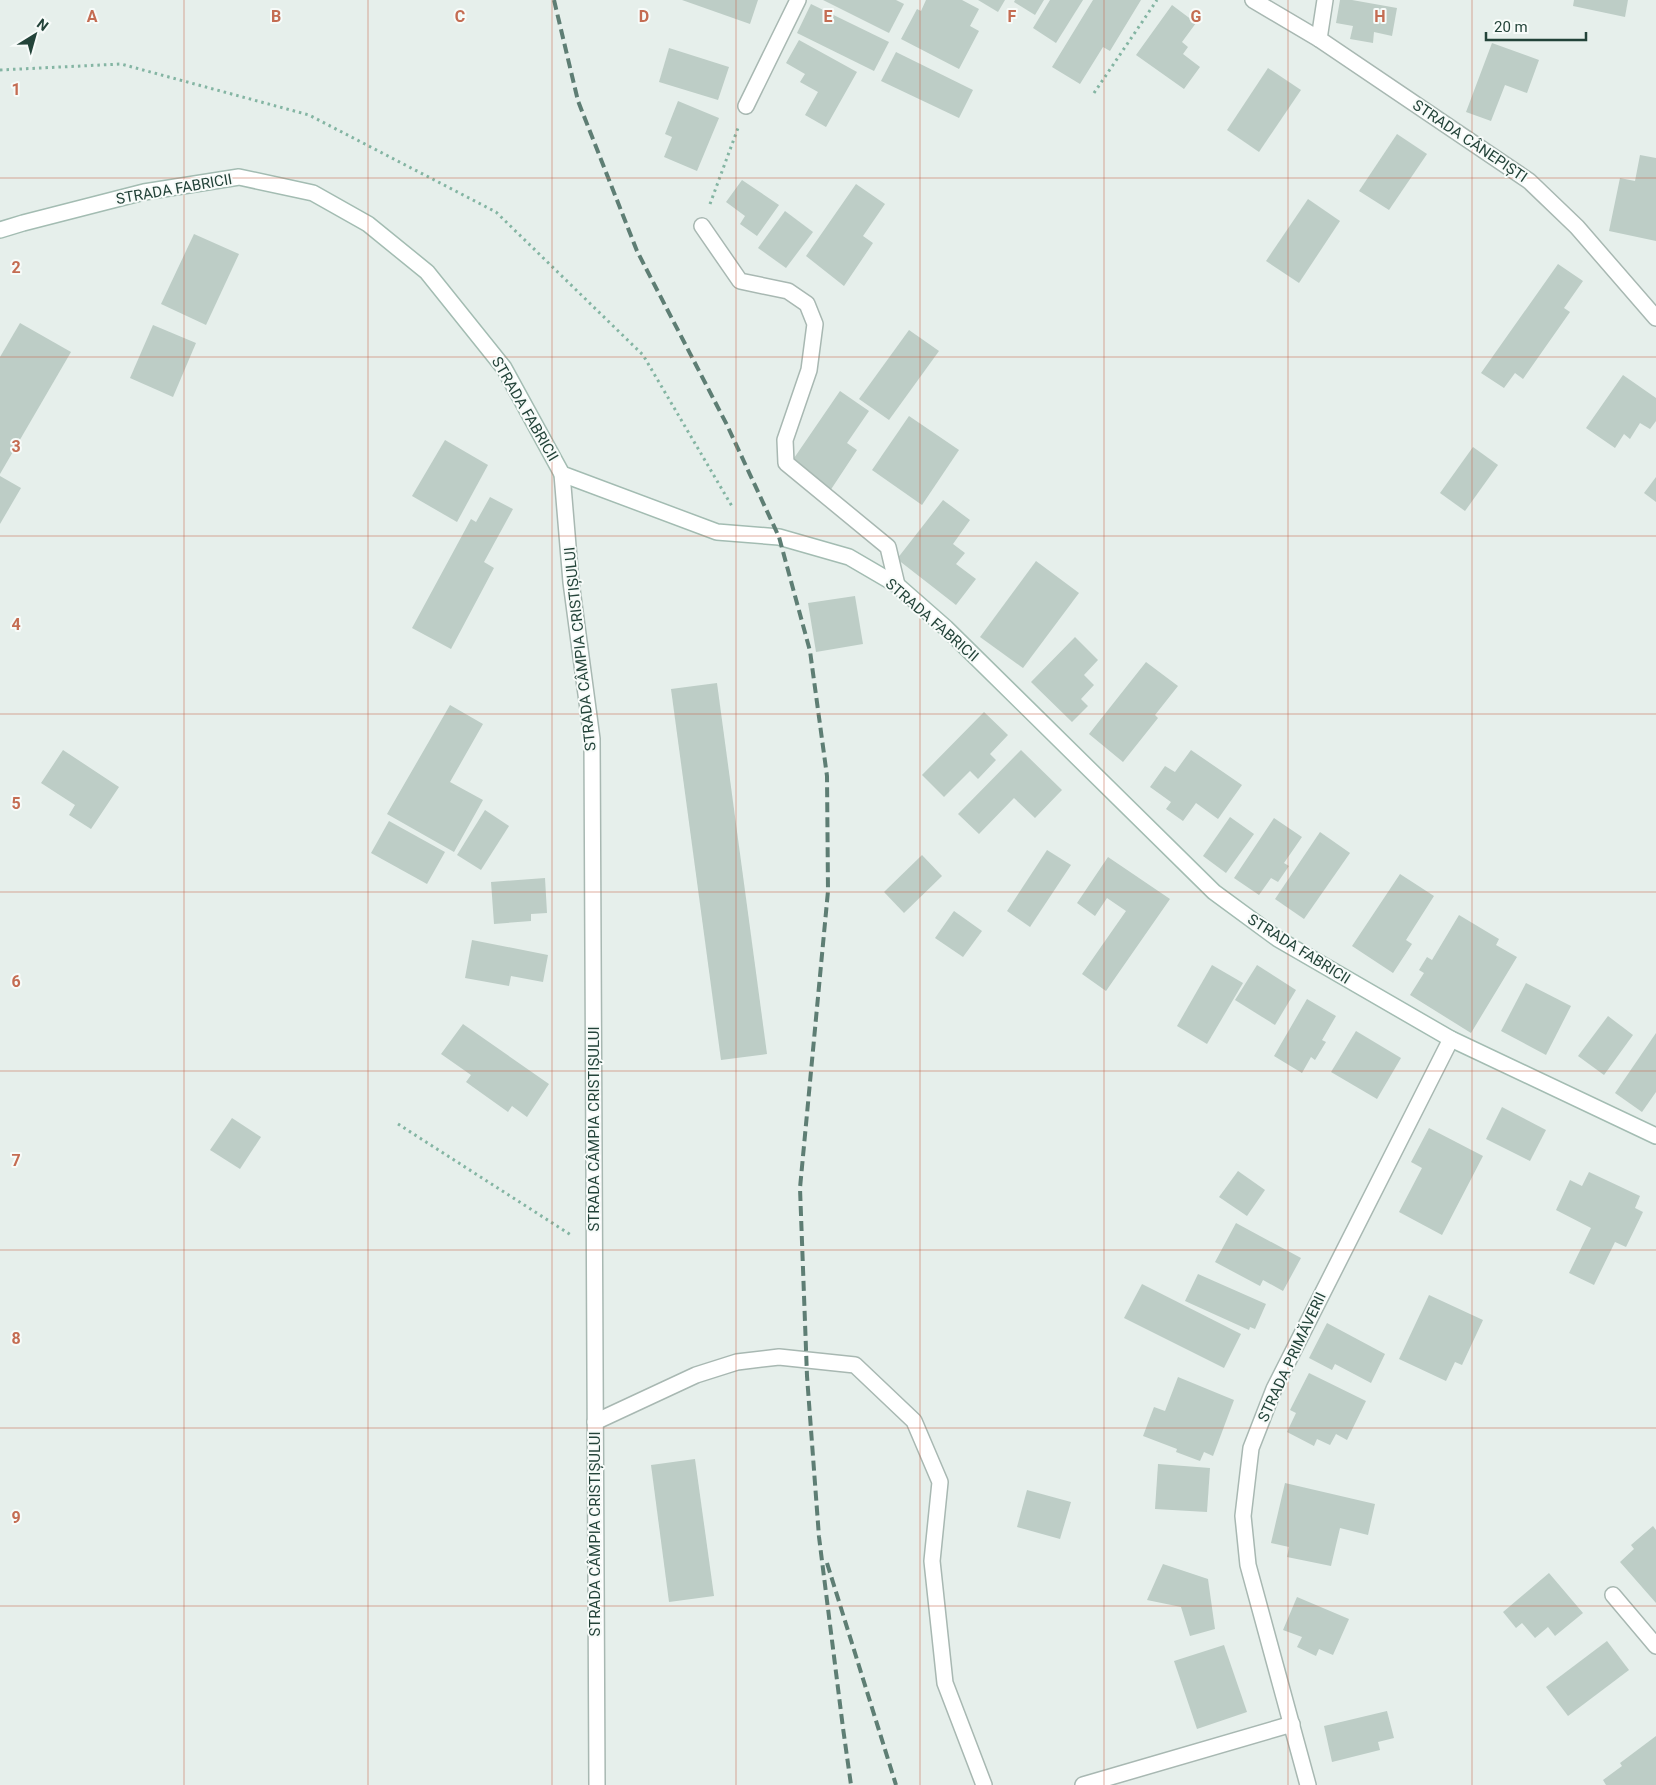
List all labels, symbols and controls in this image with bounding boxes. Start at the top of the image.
text: A [87,7,98,26]
text: B [271,7,281,26]
text: C [455,7,465,26]
text: D [639,7,649,26]
text: E [824,7,833,26]
text: F [1008,7,1017,26]
text: G [1191,7,1202,26]
text: H [1374,7,1386,26]
north arrow [10,10,60,60]
scale bar [1486,10,1586,42]
text: N [34,15,52,34]
text: 20 m [1494,18,1528,36]
text: 1 [11,80,21,99]
street label: STRADA CÂNEPIȘTI [1409,96,1531,186]
street label: STRADA FABRICII [115,170,233,208]
text: 2 [11,258,21,277]
street label: STRADA FABRICII [488,354,562,464]
text: 3 [11,437,21,456]
street label: STRADA CÂMPIA CRISTIȘULUI [560,546,600,752]
street label: STRADA FABRICII [882,575,982,665]
text: 4 [11,615,21,634]
text: 5 [11,794,21,813]
street label: STRADA FABRICII [1244,910,1354,988]
text: 6 [11,972,21,991]
street label: STRADA CÂMPIA CRISTIȘULUI [585,1026,603,1232]
text: 7 [11,1151,21,1170]
street label: STRADA PRIMĂVERII [1254,1289,1330,1425]
text: 8 [11,1329,21,1348]
street label: STRADA CÂMPIA CRISTIȘULUI [586,1431,604,1637]
text: 9 [11,1508,21,1527]

